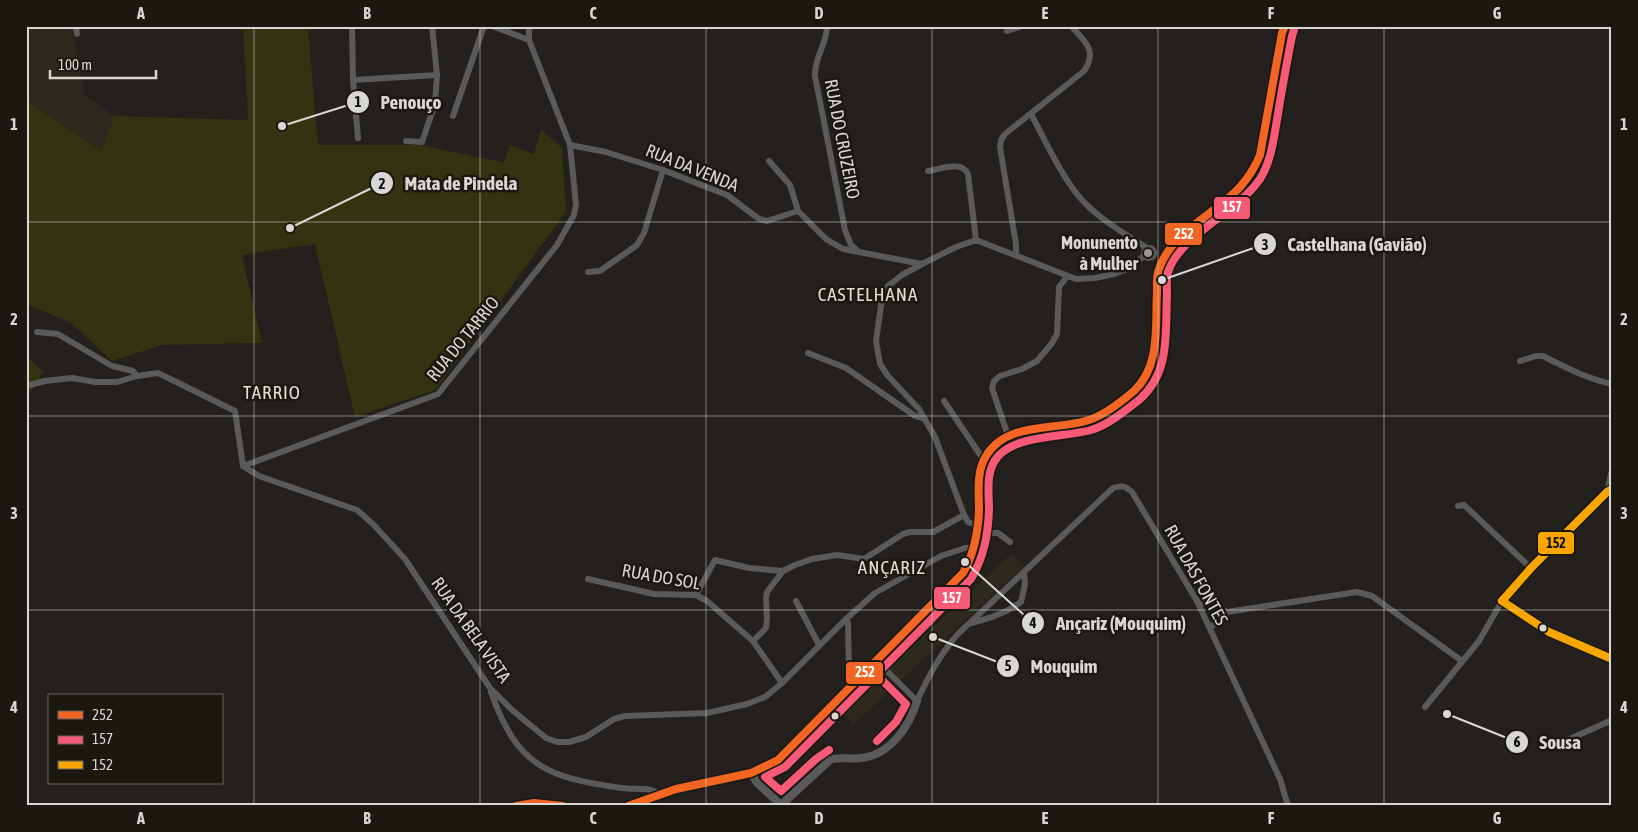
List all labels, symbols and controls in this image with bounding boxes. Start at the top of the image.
text: A [136,4,145,22]
text: B [363,4,371,22]
text: C [589,4,597,22]
text: D [815,4,824,22]
text: E [1042,4,1049,22]
text: F [1268,4,1275,22]
text: G [1493,4,1502,22]
scale bar [50,48,156,80]
text: 100 m [58,56,92,73]
street label: RUA DO CRUZEIRO [821,77,864,200]
callout: Penouço [346,85,452,119]
text: Penouço [380,91,442,113]
text: 1 [354,93,362,110]
text: 1 [10,115,18,133]
text: 1 [1620,115,1628,133]
street label: RUA DA VENDA [643,139,742,196]
callout: Mata de Pindela [370,166,528,200]
text: Mata de Pindela [405,172,518,194]
text: 2 [378,175,386,192]
line badge: 157 [1213,196,1251,220]
text: 157 [1222,199,1242,215]
line badge: 252 [1164,222,1203,246]
text: 252 [1174,226,1194,242]
callout: Castelhana (Gavião) [1252,227,1437,261]
place label: Monunento à Mulher [1061,232,1139,274]
text: Castelhana (Gavião) [1287,233,1427,255]
text: 3 [1261,236,1269,253]
marker: Monunento à Mulher [1142,247,1154,259]
district label: CASTELHANA [818,283,918,305]
street label: RUA DO TARRIO [422,292,503,385]
text: 2 [10,310,18,328]
text: 2 [1620,310,1628,328]
district label: TARRIO [243,381,301,403]
text: 3 [10,504,18,522]
text: 3 [1620,504,1628,522]
street label: RUA DAS FONTES [1160,521,1233,629]
line badge: 152 [1537,531,1575,555]
text: 152 [1546,535,1566,551]
district label: ANÇARIZ [858,556,926,578]
street label: RUA DO SOL [620,559,702,594]
street label: RUA DA BELA VISTA [427,573,516,687]
line badge: 157 [933,586,971,610]
text: 157 [942,590,962,606]
callout: Ançariz (Mouquim) [1021,606,1196,640]
text: Ançariz (Mouquim) [1055,612,1186,634]
text: 4 [1028,614,1037,631]
unlabelled marker [1538,623,1548,633]
callout: Mouquim [996,649,1108,683]
text: Mouquim [1030,655,1098,677]
text: 5 [1004,657,1012,674]
line badge: 252 [845,661,884,685]
text: 252 [855,664,875,680]
legend [48,694,222,784]
text: 4 [9,698,18,716]
text: 4 [1619,698,1628,716]
text: 252 [92,706,113,723]
unlabelled marker [830,711,840,721]
callout: Sousa [1504,725,1591,759]
text: 157 [92,730,113,747]
text: Sousa [1539,731,1581,753]
text: 6 [1513,733,1521,750]
text: 152 [92,756,113,773]
text: A [136,809,145,827]
text: B [363,809,371,827]
text: C [589,809,597,827]
text: D [815,809,824,827]
text: E [1042,809,1049,827]
text: F [1268,809,1275,827]
text: G [1493,809,1502,827]

